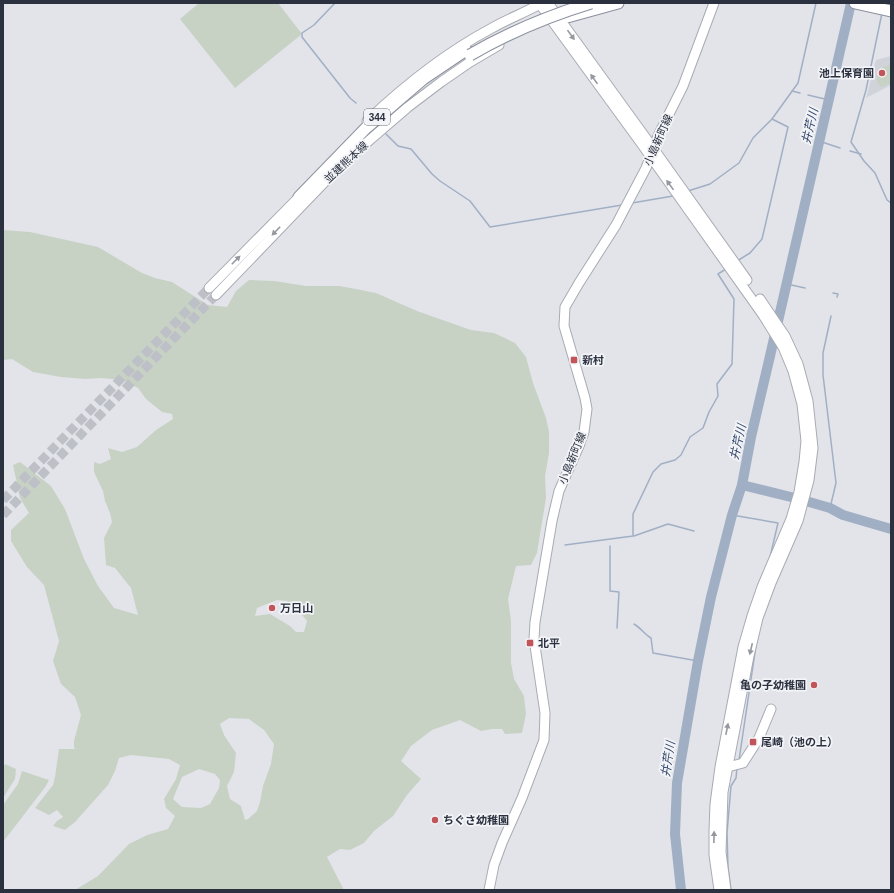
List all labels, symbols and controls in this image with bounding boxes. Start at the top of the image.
one-way arrow [567,29,575,40]
place label: 池上保育園 [819,67,874,79]
marker: 池上保育園 [877,68,887,78]
one-way arrow [590,74,598,85]
water label: 井芹川 [799,105,821,145]
road number: 344 [364,109,390,125]
street label: 小島新町線 [641,112,675,168]
street label: 並建熊本線 [322,139,370,185]
one-way arrow [666,179,674,190]
one-way arrow [271,226,281,236]
one-way arrow [231,255,241,265]
place label: 新村 [582,354,604,366]
marker: 新村 [569,355,579,365]
water label: 井芹川 [727,421,749,461]
street label: 小島新町線 [556,430,588,486]
place label: 万日山 [280,602,313,614]
marker: 万日山 [267,603,277,613]
place label: 北平 [538,637,560,649]
marker: 北平 [525,638,535,648]
one-way arrow [747,643,753,656]
place label: 亀の子幼稚園 [740,679,806,691]
marker: 亀の子幼稚園 [809,680,819,690]
one-way arrow [724,723,730,735]
place label: 尾崎（池の上） [761,736,838,748]
marker: 尾崎（池の上） [748,737,758,747]
water label: 井芹川 [658,738,678,778]
place label: ちぐさ幼稚園 [443,814,509,826]
marker: ちぐさ幼稚園 [430,815,440,825]
one-way arrow [711,830,717,843]

